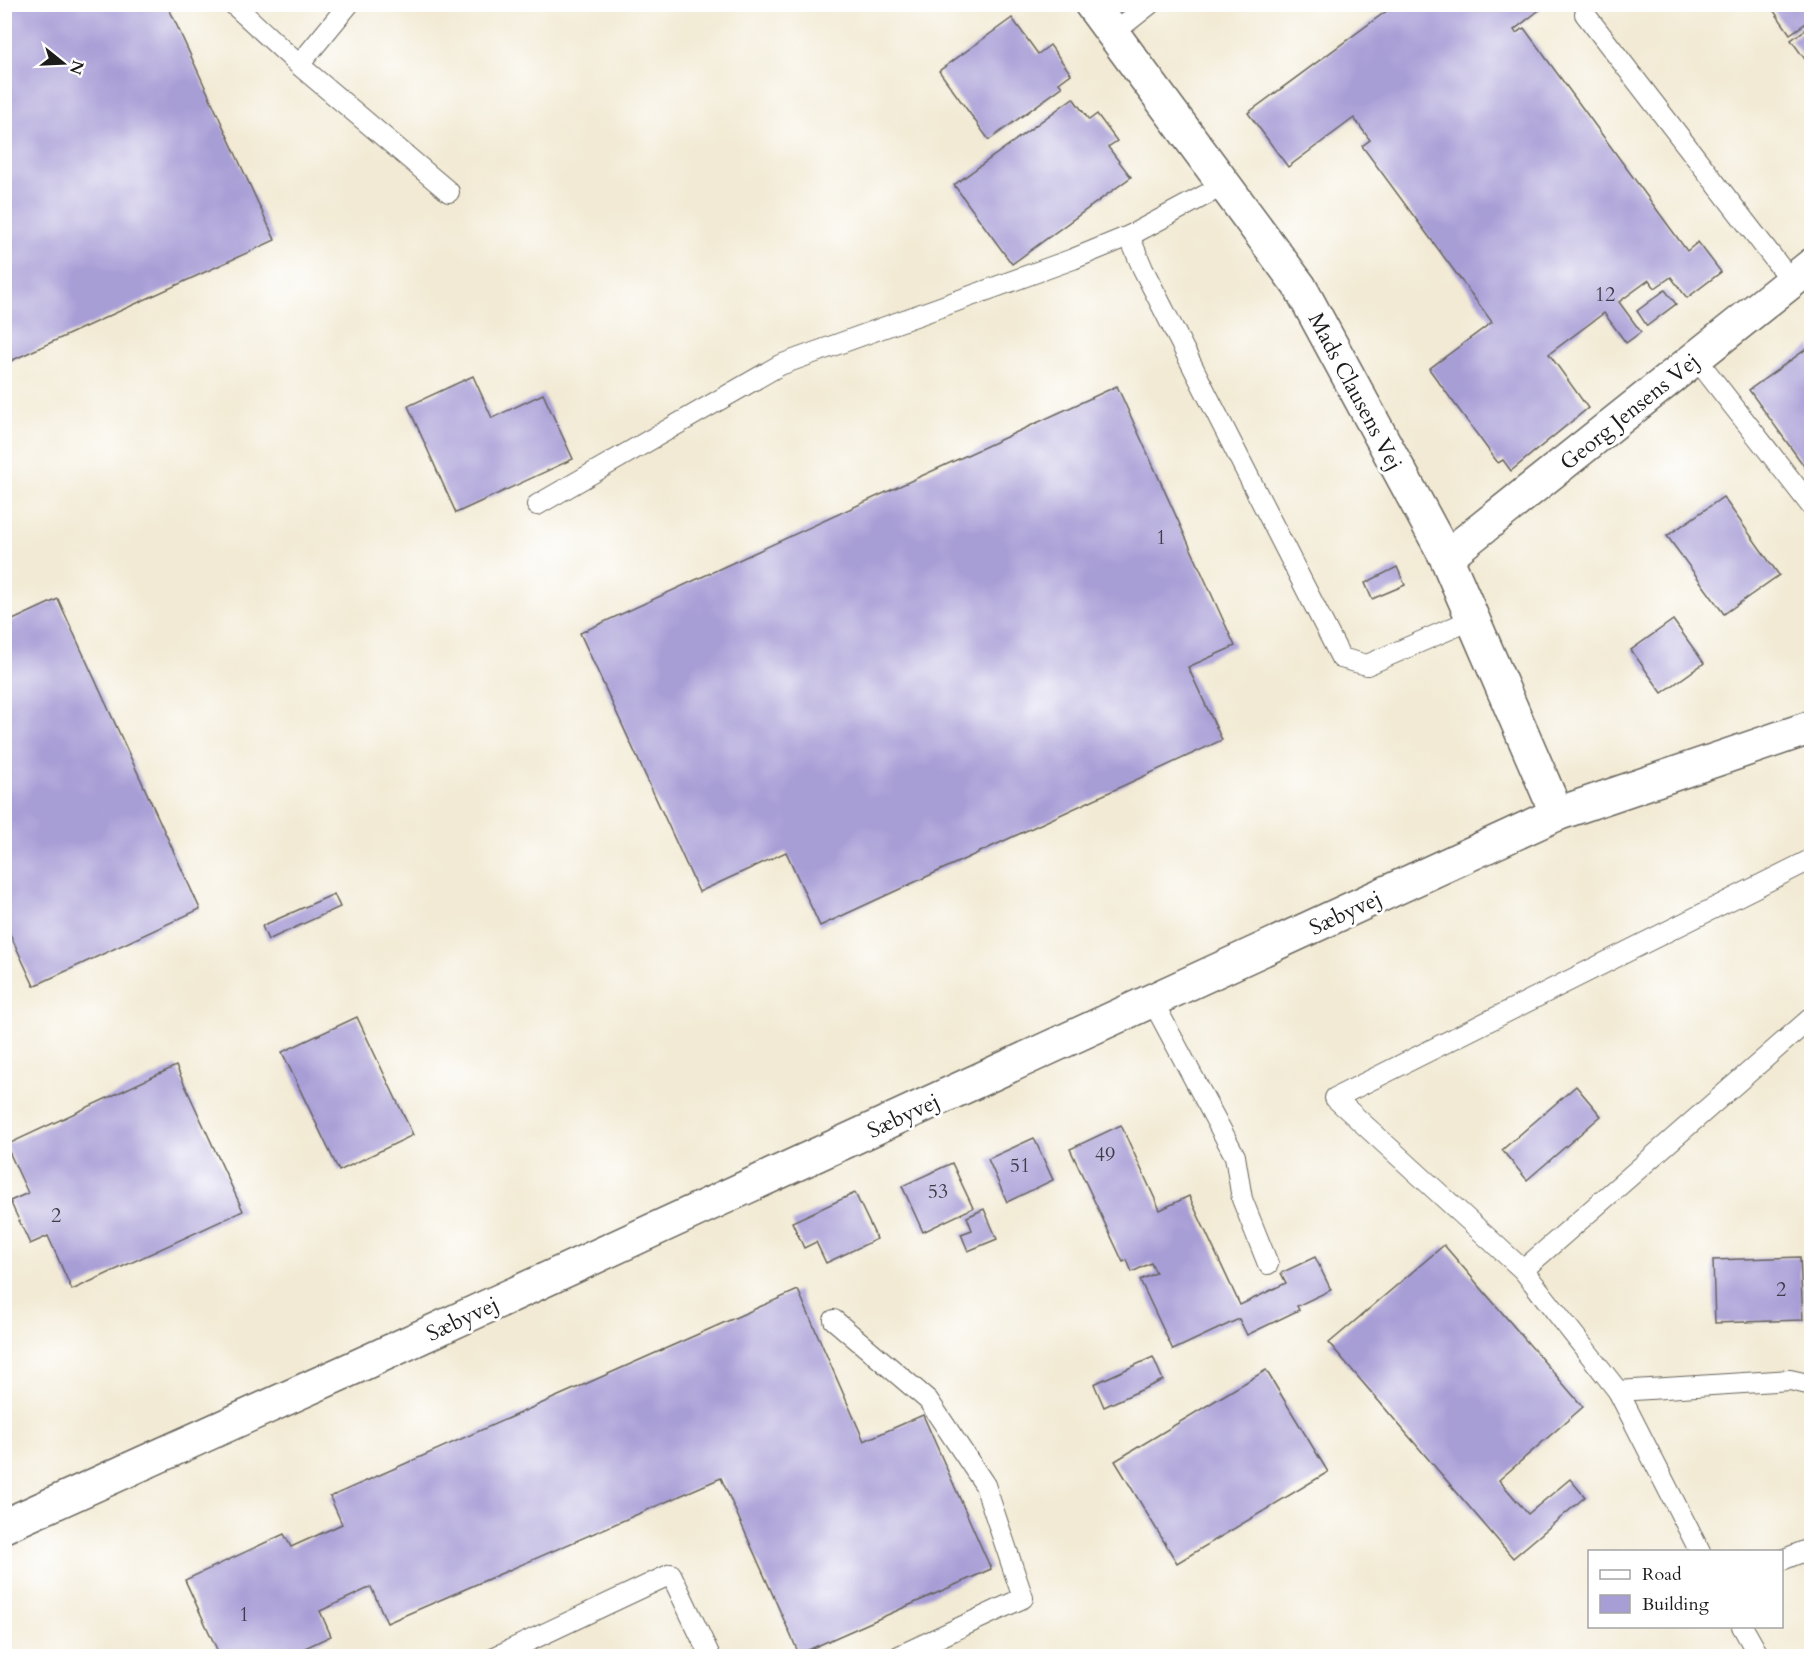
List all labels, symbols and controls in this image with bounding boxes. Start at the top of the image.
north arrow [33,33,93,93]
text: N [64,57,89,77]
house number: 12 [1595,281,1615,308]
street label: Mads Clausens Vej [1301,307,1409,476]
street label: Georg Jensens Vej [1554,346,1706,477]
house number: 1 [1156,524,1166,551]
street label: Sæbyvej [1304,883,1386,943]
street label: Sæbyvej [862,1086,944,1146]
house number: 49 [1095,1141,1115,1168]
house number: 51 [1010,1152,1030,1179]
house number: 53 [928,1178,948,1205]
house number: 2 [51,1202,61,1229]
house number: 2 [1776,1276,1786,1303]
street label: Sæbyvej [421,1289,503,1349]
legend [1588,1550,1783,1628]
text: Road [1642,1562,1682,1587]
text: Building [1642,1592,1710,1617]
house number: 1 [239,1601,249,1628]

